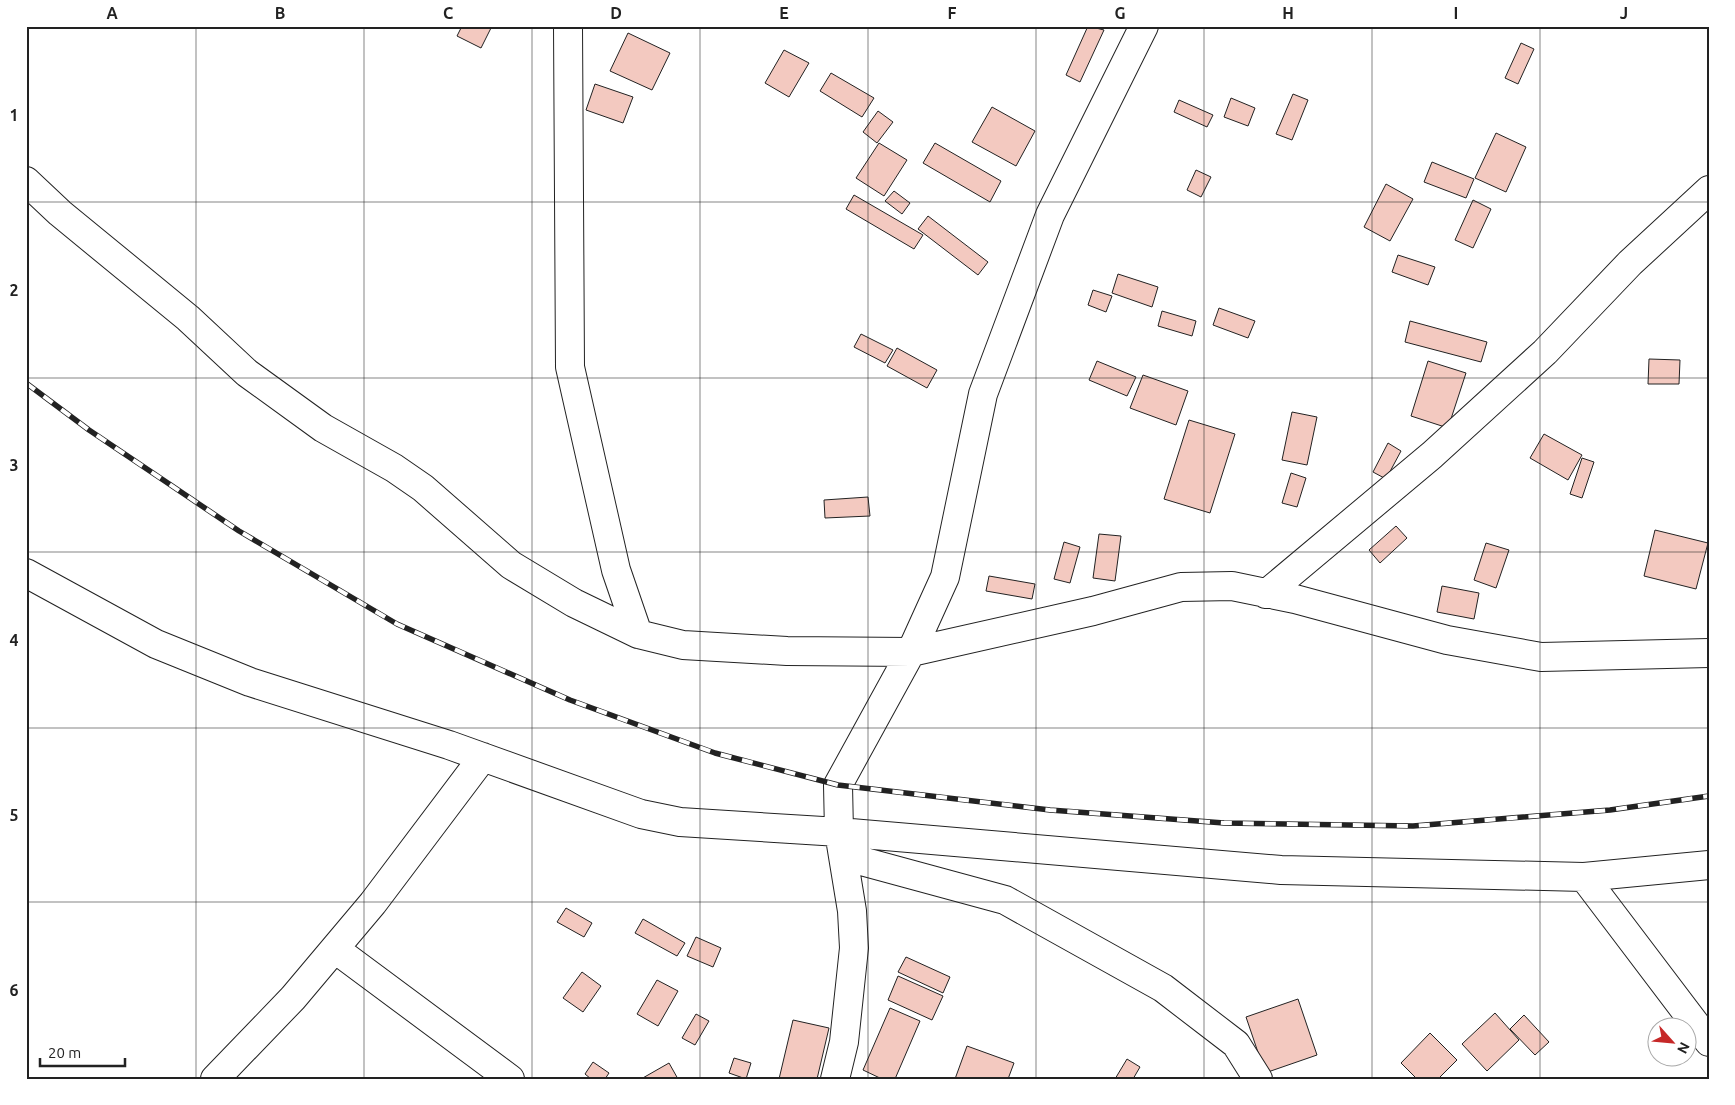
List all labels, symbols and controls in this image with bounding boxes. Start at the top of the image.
text: A [106,4,118,22]
text: B [275,4,285,22]
text: C [443,4,453,22]
text: D [610,4,622,22]
text: E [779,4,789,22]
text: F [948,4,957,22]
text: G [1114,4,1126,22]
text: H [1282,4,1294,22]
text: I [1454,4,1458,22]
text: J [1620,4,1628,22]
text: 1 [9,106,19,124]
text: 2 [9,281,19,299]
text: 3 [9,456,19,474]
text: 4 [9,631,19,649]
text: 5 [9,806,19,824]
text: 6 [9,981,19,999]
north arrow [1648,1018,1698,1068]
scale bar [40,1035,125,1067]
text: N [1674,1040,1693,1056]
text: 20 m [48,1044,81,1061]

